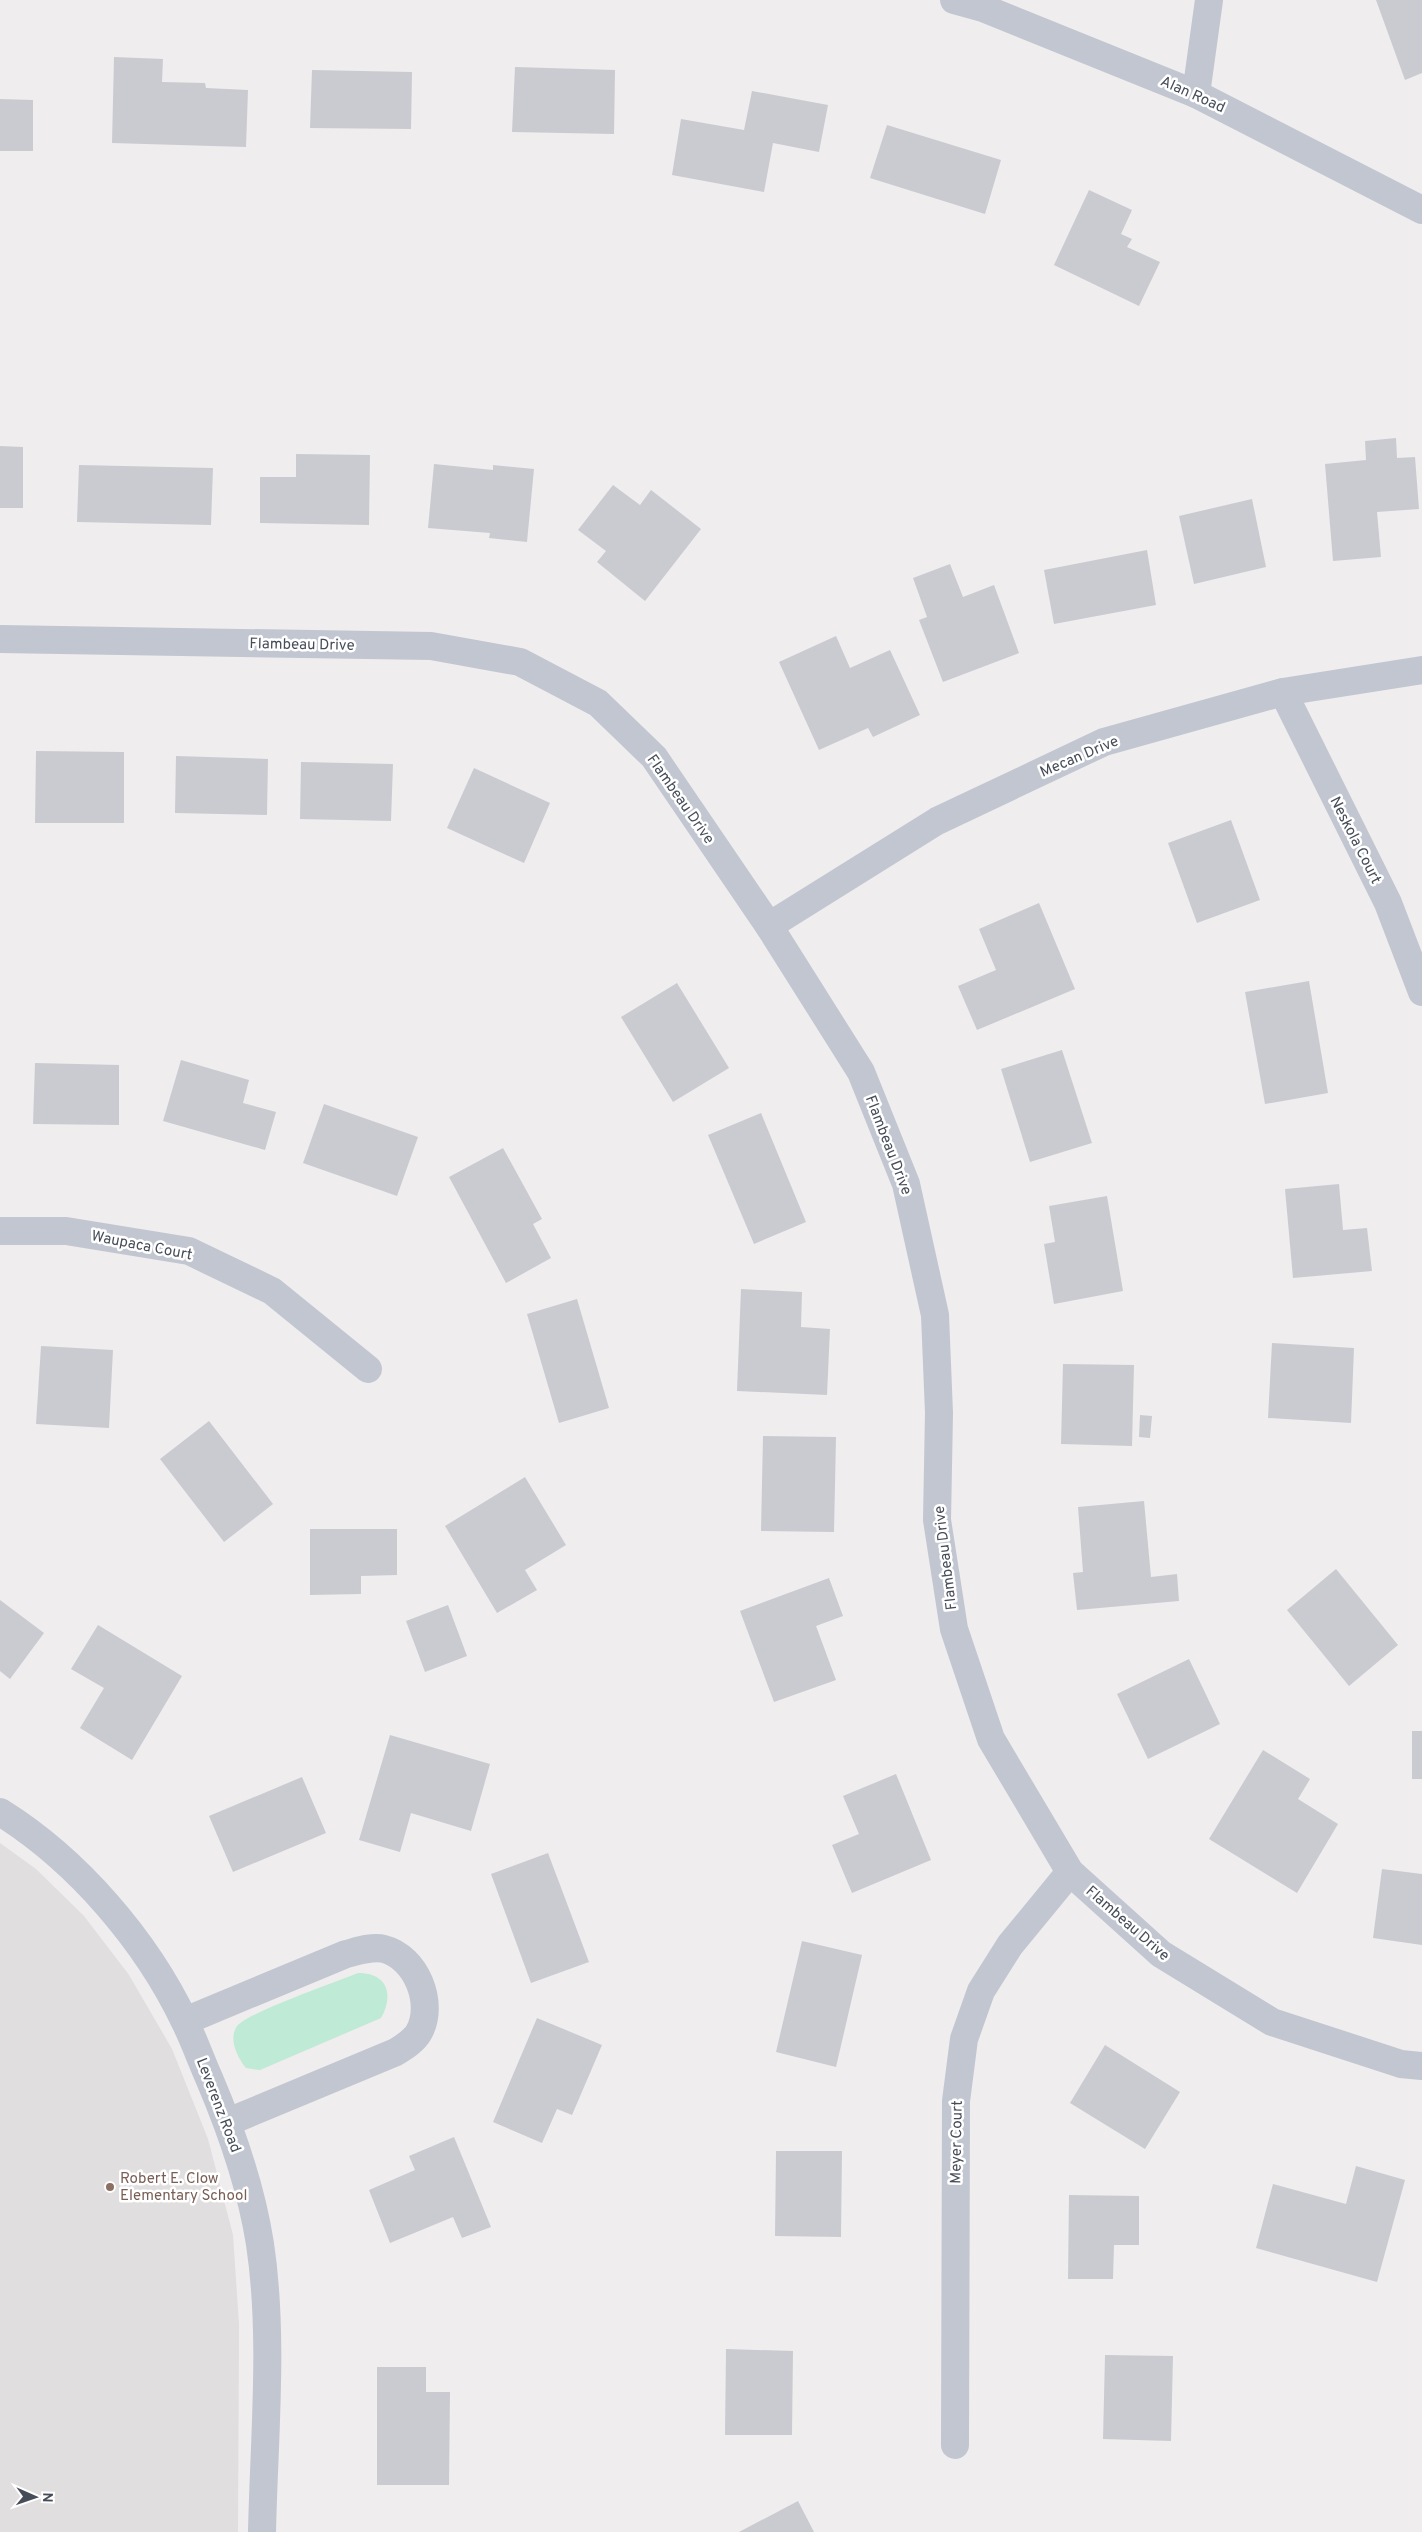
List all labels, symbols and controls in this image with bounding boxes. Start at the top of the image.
street label: Alan Road [1157,73,1228,118]
street label: Flambeau Drive [249,635,355,656]
street label: Mecan Drive [1038,732,1122,782]
street label: Flambeau Drive [642,751,718,848]
street label: Neskola Court [1325,794,1385,887]
street label: Flambeau Drive [860,1093,915,1198]
street label: Waupaca Court [90,1227,194,1266]
street label: Flambeau Drive [931,1504,962,1611]
street label: Flambeau Drive [1081,1882,1173,1966]
street label: Leverenz Road [191,2055,244,2156]
street label: Meyer Court [947,2100,968,2184]
place label: Robert E. Clow Elementary School [120,2170,247,2206]
marker: Robert E. Clow Elementary School [104,2181,116,2193]
north arrow [10,2472,60,2522]
text: N [38,2492,55,2503]

